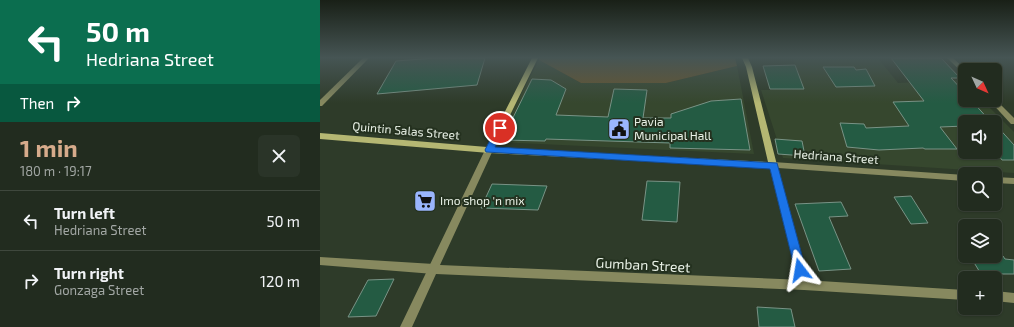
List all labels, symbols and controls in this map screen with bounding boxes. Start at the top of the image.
text: 50 m [86,14,150,48]
icon: left [20,16,72,68]
text: Hedriana Street [86,48,214,70]
north arrow [958,63,1002,107]
map controls [958,63,1002,315]
icon: right [62,92,84,114]
text: Then [20,94,54,112]
pin [483,111,517,145]
place label: Pavia Municipal Hall [634,114,712,142]
button: sound [958,115,1002,159]
public building icon: Pavia Municipal Hall [606,116,632,142]
icon: arrive [489,117,511,139]
street label: Quintin Salas Street [352,118,461,143]
text: 1 min [20,133,78,162]
button: close [258,135,300,177]
street label: Hedriana Street [793,146,880,166]
text: 180 m · 19:17 [20,163,92,179]
button: search [958,167,1002,211]
supermarket icon: Imo shop 'n mix [412,188,438,214]
place label: Imo shop 'n mix [440,193,525,207]
text: Turn left [54,204,115,222]
icon: left [20,210,42,232]
text: 50 m [266,212,300,230]
button: layers [958,219,1002,263]
text: Hedriana Street [54,222,146,238]
position arrow [779,249,821,291]
street label: Gumban Street [595,254,691,275]
text: Turn right [54,264,124,282]
icon: right [20,270,42,292]
button: + [958,271,1002,315]
text: 120 m [260,272,300,290]
text: Gonzaga Street [54,282,144,298]

